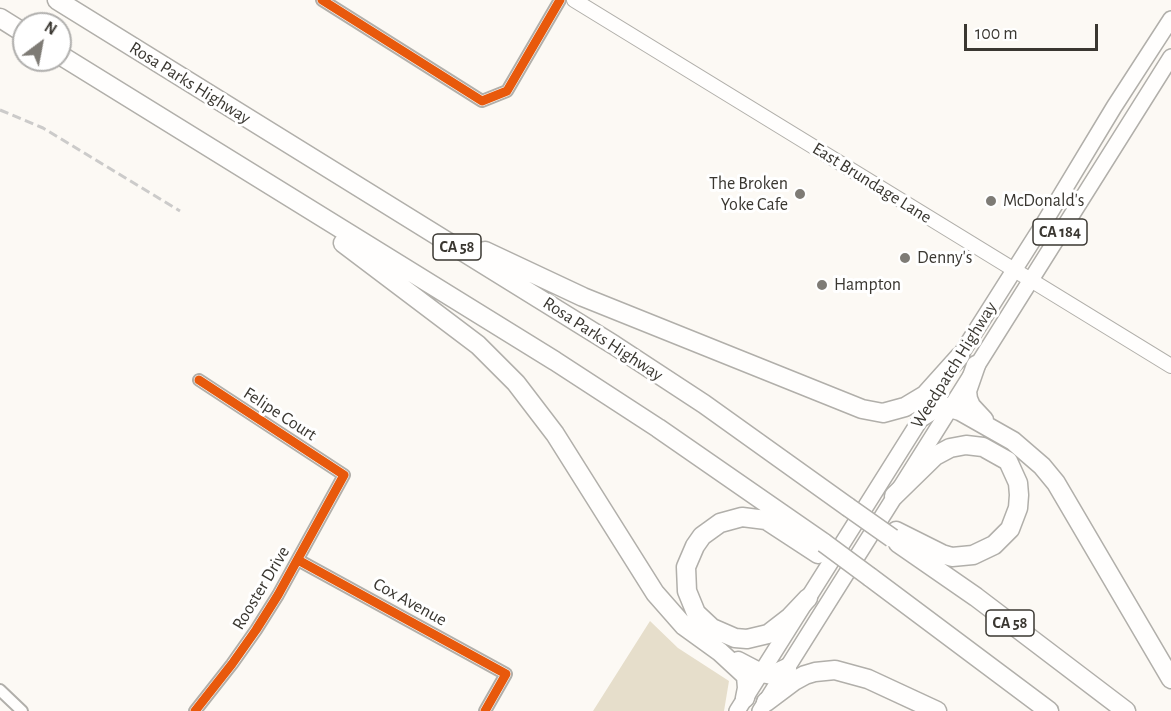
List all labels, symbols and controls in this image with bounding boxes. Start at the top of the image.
north arrow [12,12,72,72]
scale bar [967,12,1100,50]
text: N [42,19,59,38]
text: 100 m [975,25,1018,43]
street label: Rosa Parks Highway [125,37,255,129]
street label: East Brundage Lane [808,138,936,228]
place label: The Broken Yoke Cafe [709,173,788,216]
marker: The Broken Yoke Cafe [793,187,807,201]
place label: McDonald's [1003,190,1085,212]
marker: McDonald's [984,194,998,208]
road number: CA 184 [1033,219,1087,245]
road number: CA 58 [433,234,481,260]
place label: Denny's [917,247,972,269]
marker: Denny's [898,251,912,265]
place label: Hampton [834,274,901,296]
marker: Hampton [815,278,829,292]
street label: Rosa Parks Highway [539,292,667,386]
street label: Weedpatch Highway [906,298,1002,432]
street label: Felipe Court [239,382,321,446]
street label: Rooster Drive [228,542,294,634]
street label: Cox Avenue [369,573,451,631]
road number: CA 58 [986,610,1034,636]

